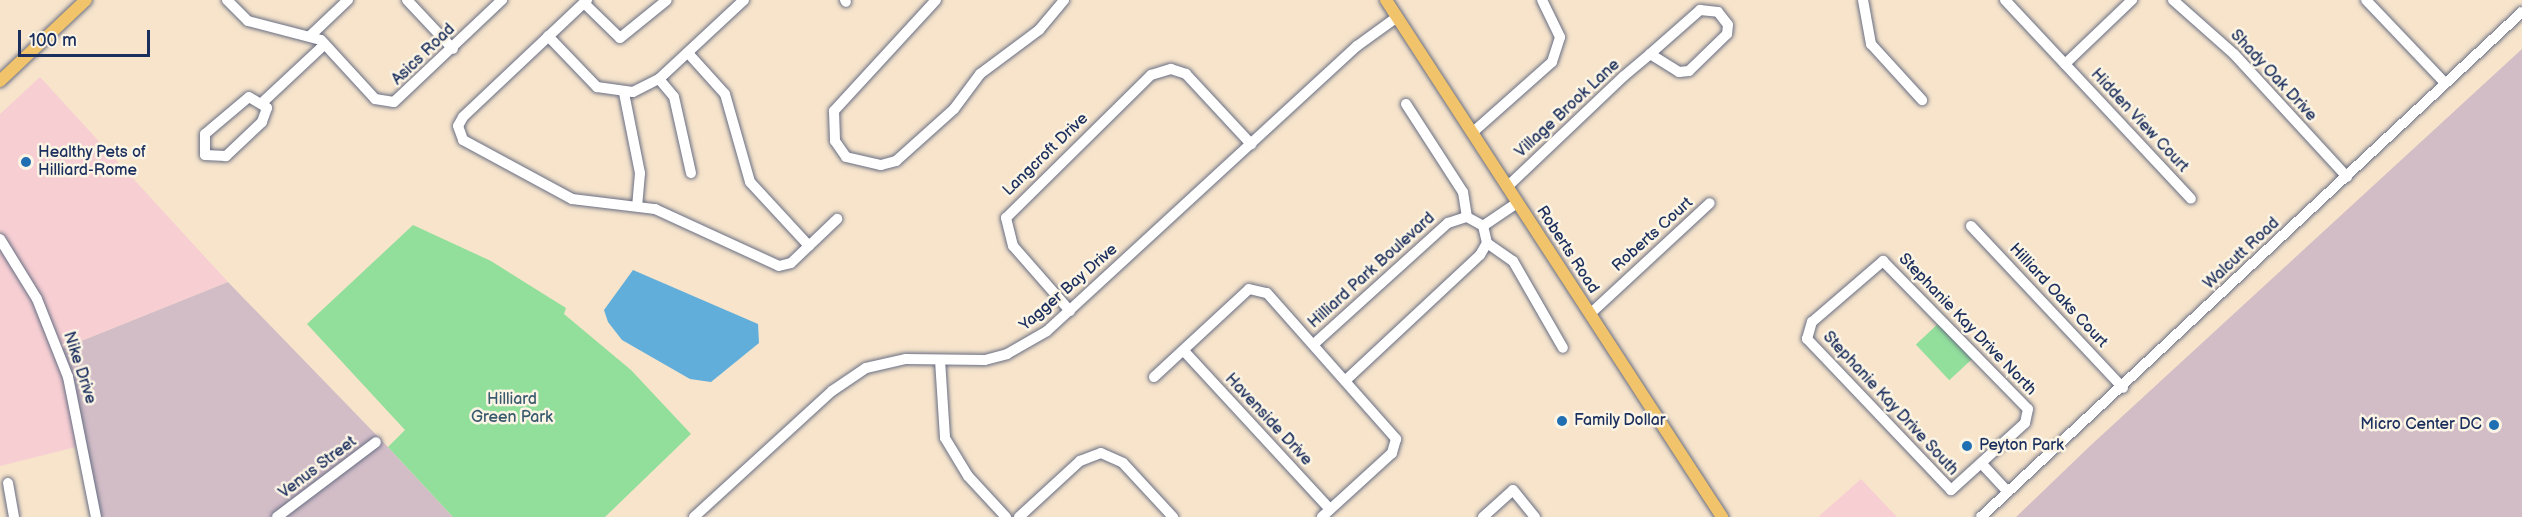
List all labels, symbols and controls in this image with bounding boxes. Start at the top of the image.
scale bar [21,18,153,56]
street label: Asics Road [388,20,460,90]
street label: Shady Oak Drive [2225,26,2321,126]
text: 100 m [29,30,77,51]
street label: Village Brook Lane [1512,56,1624,162]
street label: Hidden View Court [2086,65,2192,177]
street label: Langcroft Drive [999,110,1093,200]
place label: Healthy Pets of Hilliard-Rome [38,143,147,181]
marker: Healthy Pets of Hilliard-Rome [19,155,33,169]
street label: Roberts Court [1609,194,1697,276]
street label: Roberts Road [1532,203,1602,297]
street label: Hilliard Park Boulevard [1305,209,1439,333]
street label: Walcutt Road [2200,214,2284,294]
street label: Yagger Bay Drive [1016,240,1122,336]
street label: Hilliard Oaks Court [2005,240,2111,352]
street label: Stephanie Kay Drive North [1894,250,2040,400]
street label: Stephanie Kay Drive South [1818,327,1962,481]
street label: Nike Drive [58,329,100,407]
street label: Havenside Drive [1220,370,1316,470]
park label: Hilliard Green Park [471,390,553,428]
place label: Family Dollar [1574,411,1667,431]
marker: Family Dollar [1555,414,1569,428]
place label: Micro Center DC [2360,415,2482,435]
marker: Micro Center DC [2487,418,2501,432]
street label: Venus Street [275,433,361,503]
place label: Peyton Park [1979,436,2064,456]
marker: Peyton Park [1960,439,1974,453]

